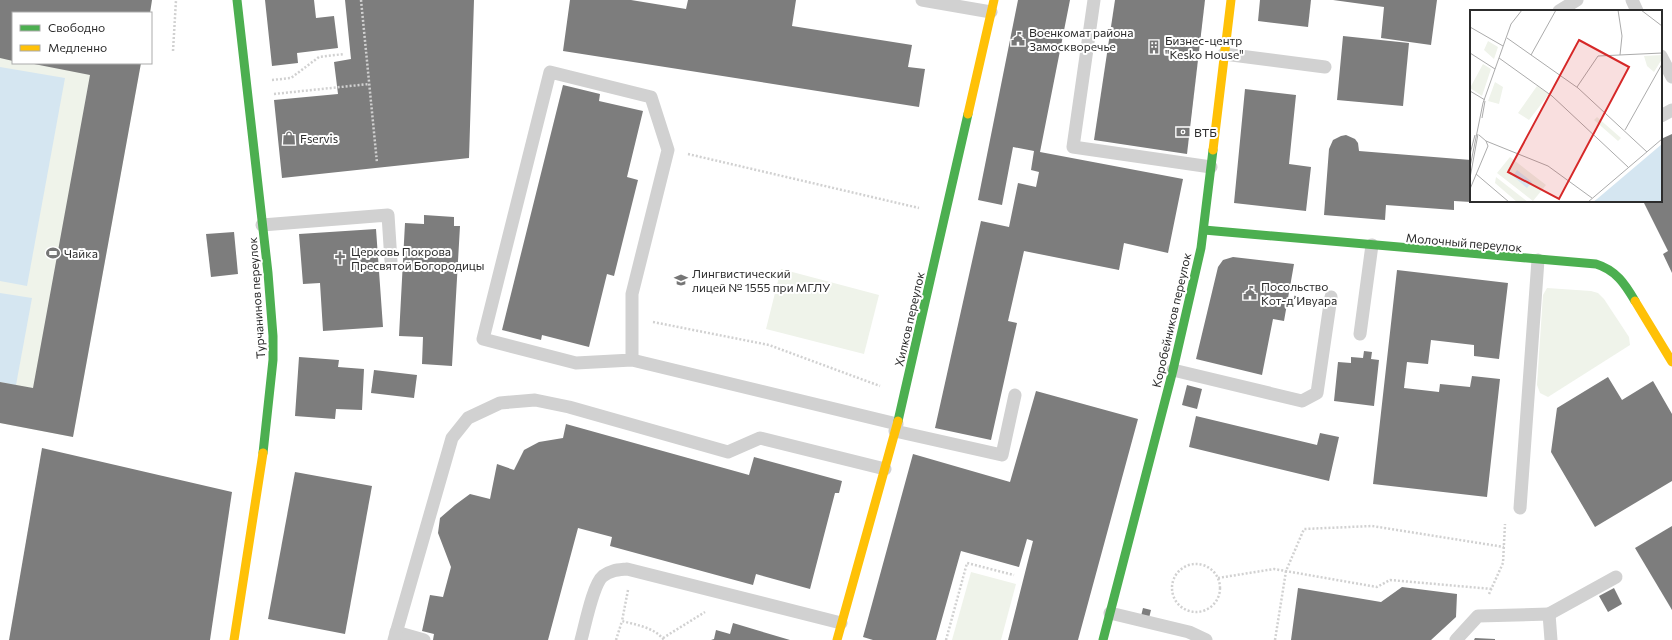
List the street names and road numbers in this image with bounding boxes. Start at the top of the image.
street label: Молочный переулок [1405,230,1523,254]
street label: Турчанинов переулок [245,236,267,359]
street label: Коробейников переулок [1149,251,1193,389]
street label: Хилков переулок [891,270,927,368]

